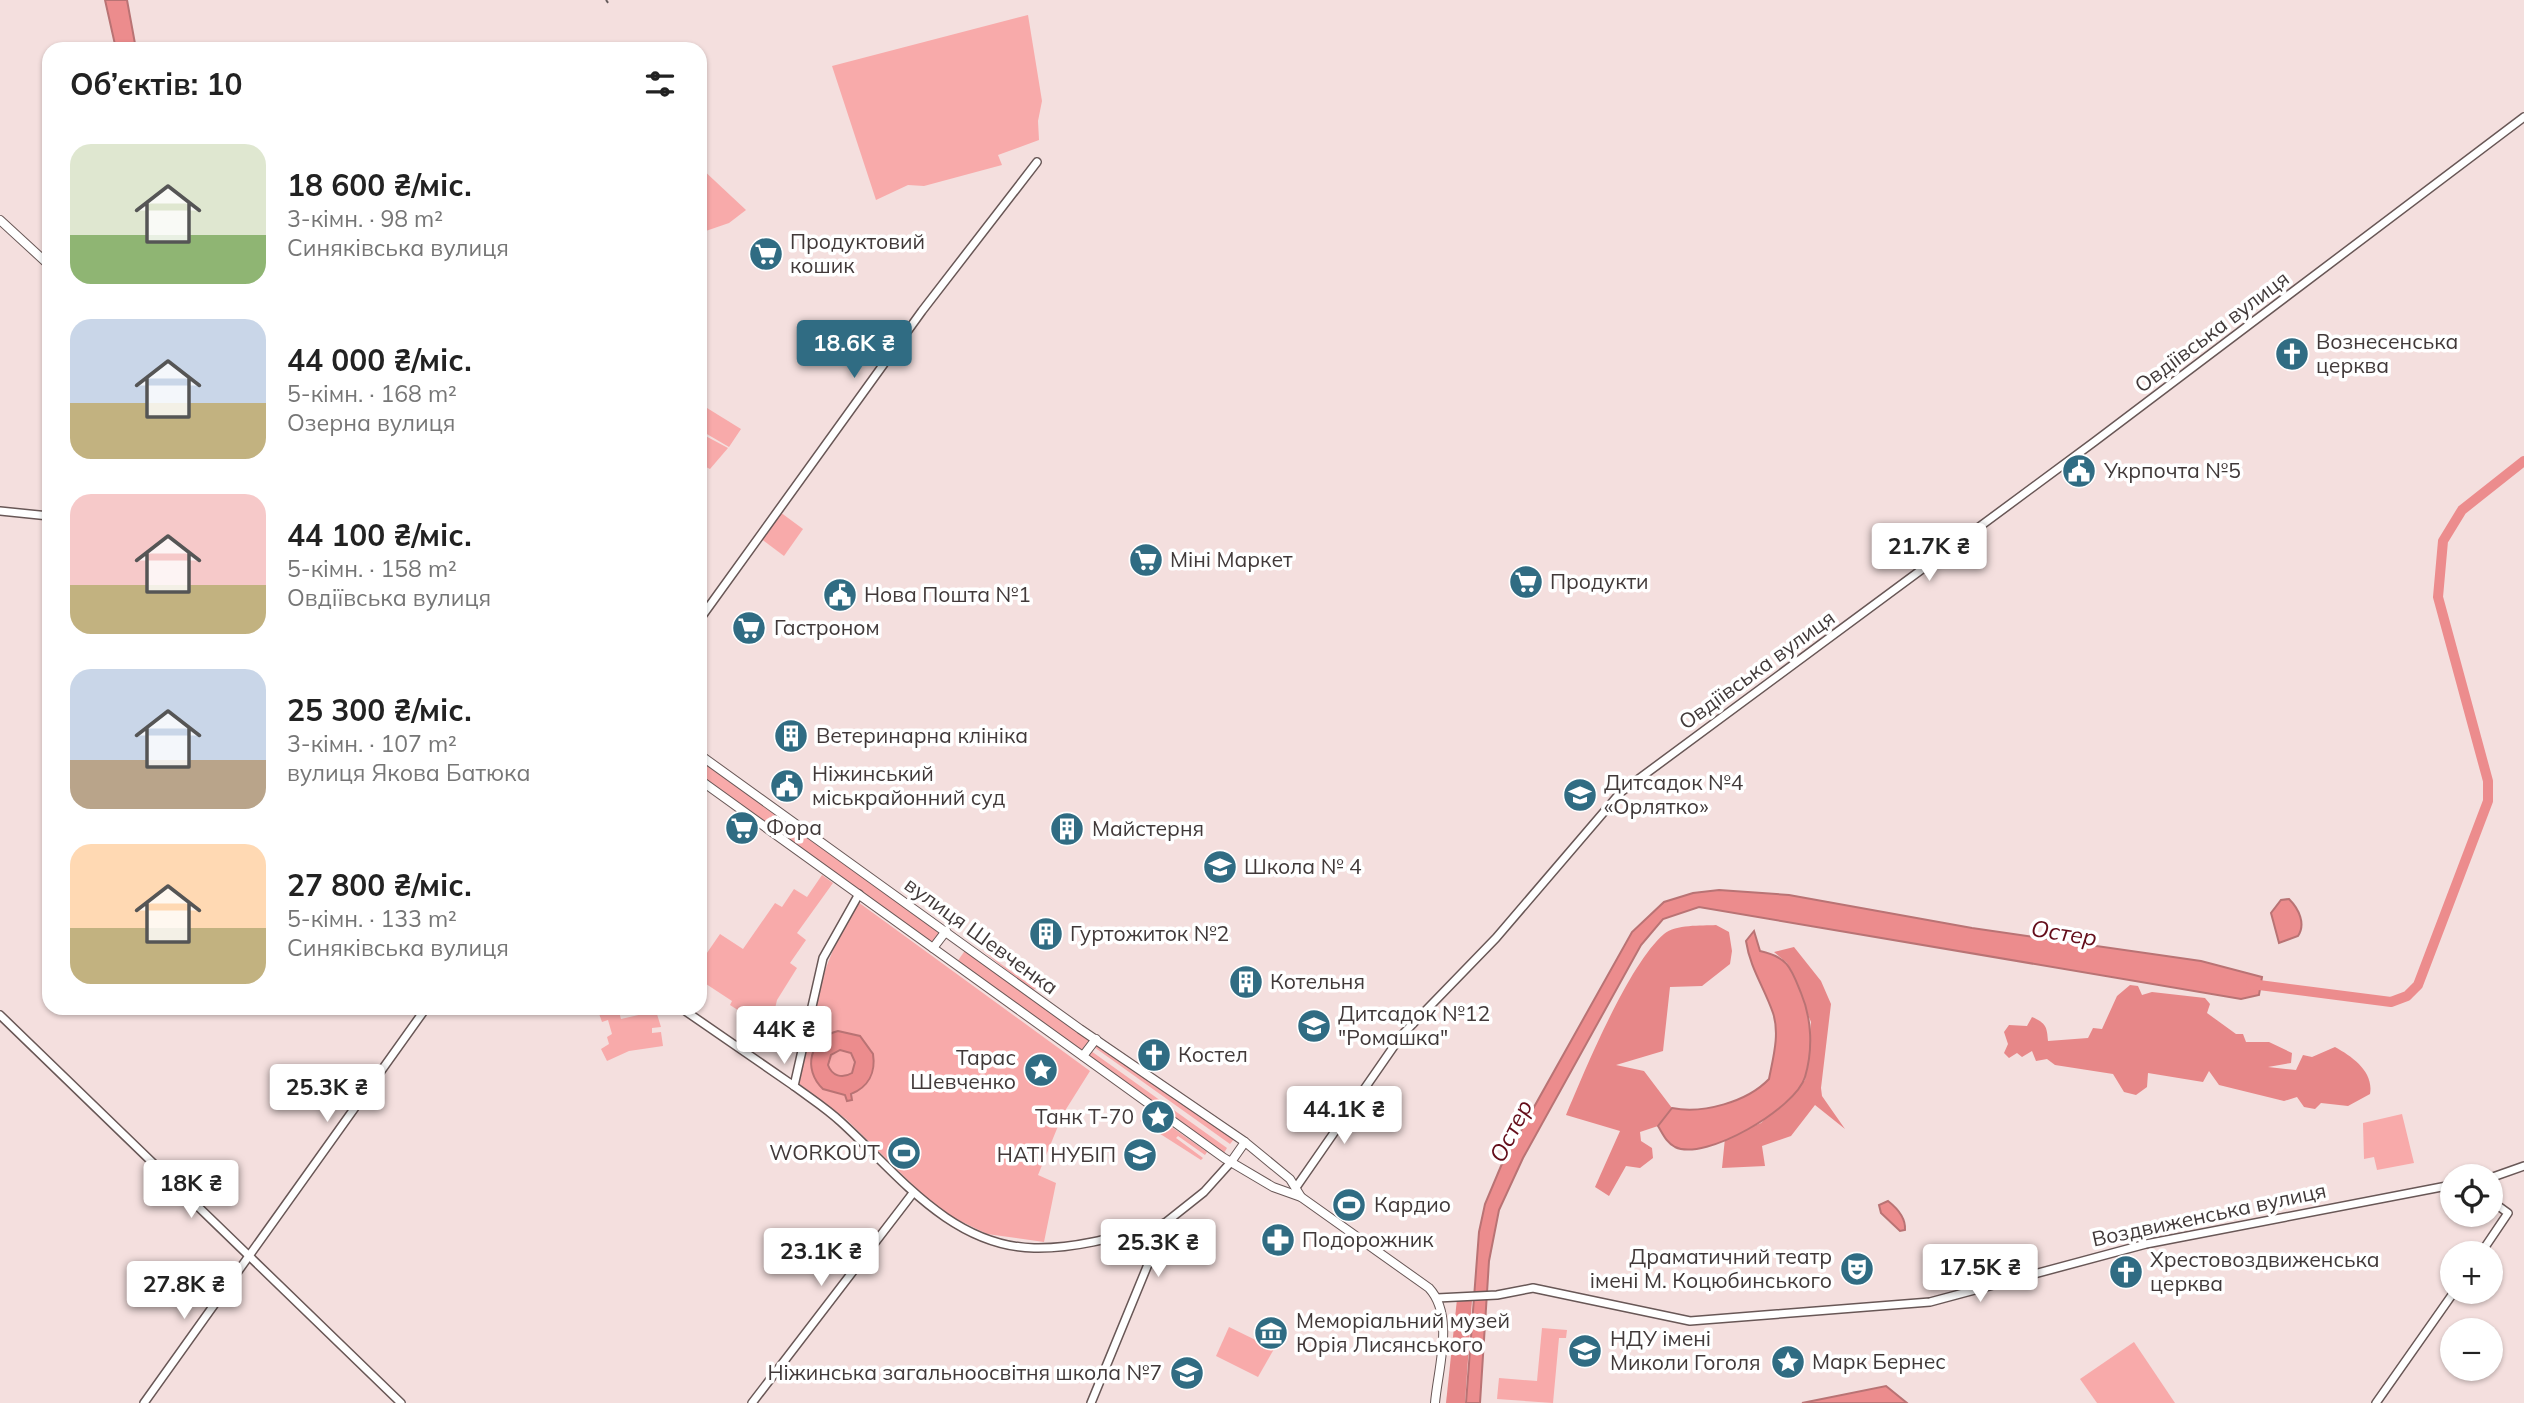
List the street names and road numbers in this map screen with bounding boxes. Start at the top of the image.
street label: Овдіївська вулиця [2129,265,2294,398]
street label: Овдіївська вулиця [1673,604,1839,734]
street label: вулиця Шевченка [900,871,1063,1000]
street label: Воздвиженська вулиця [2089,1176,2328,1252]

